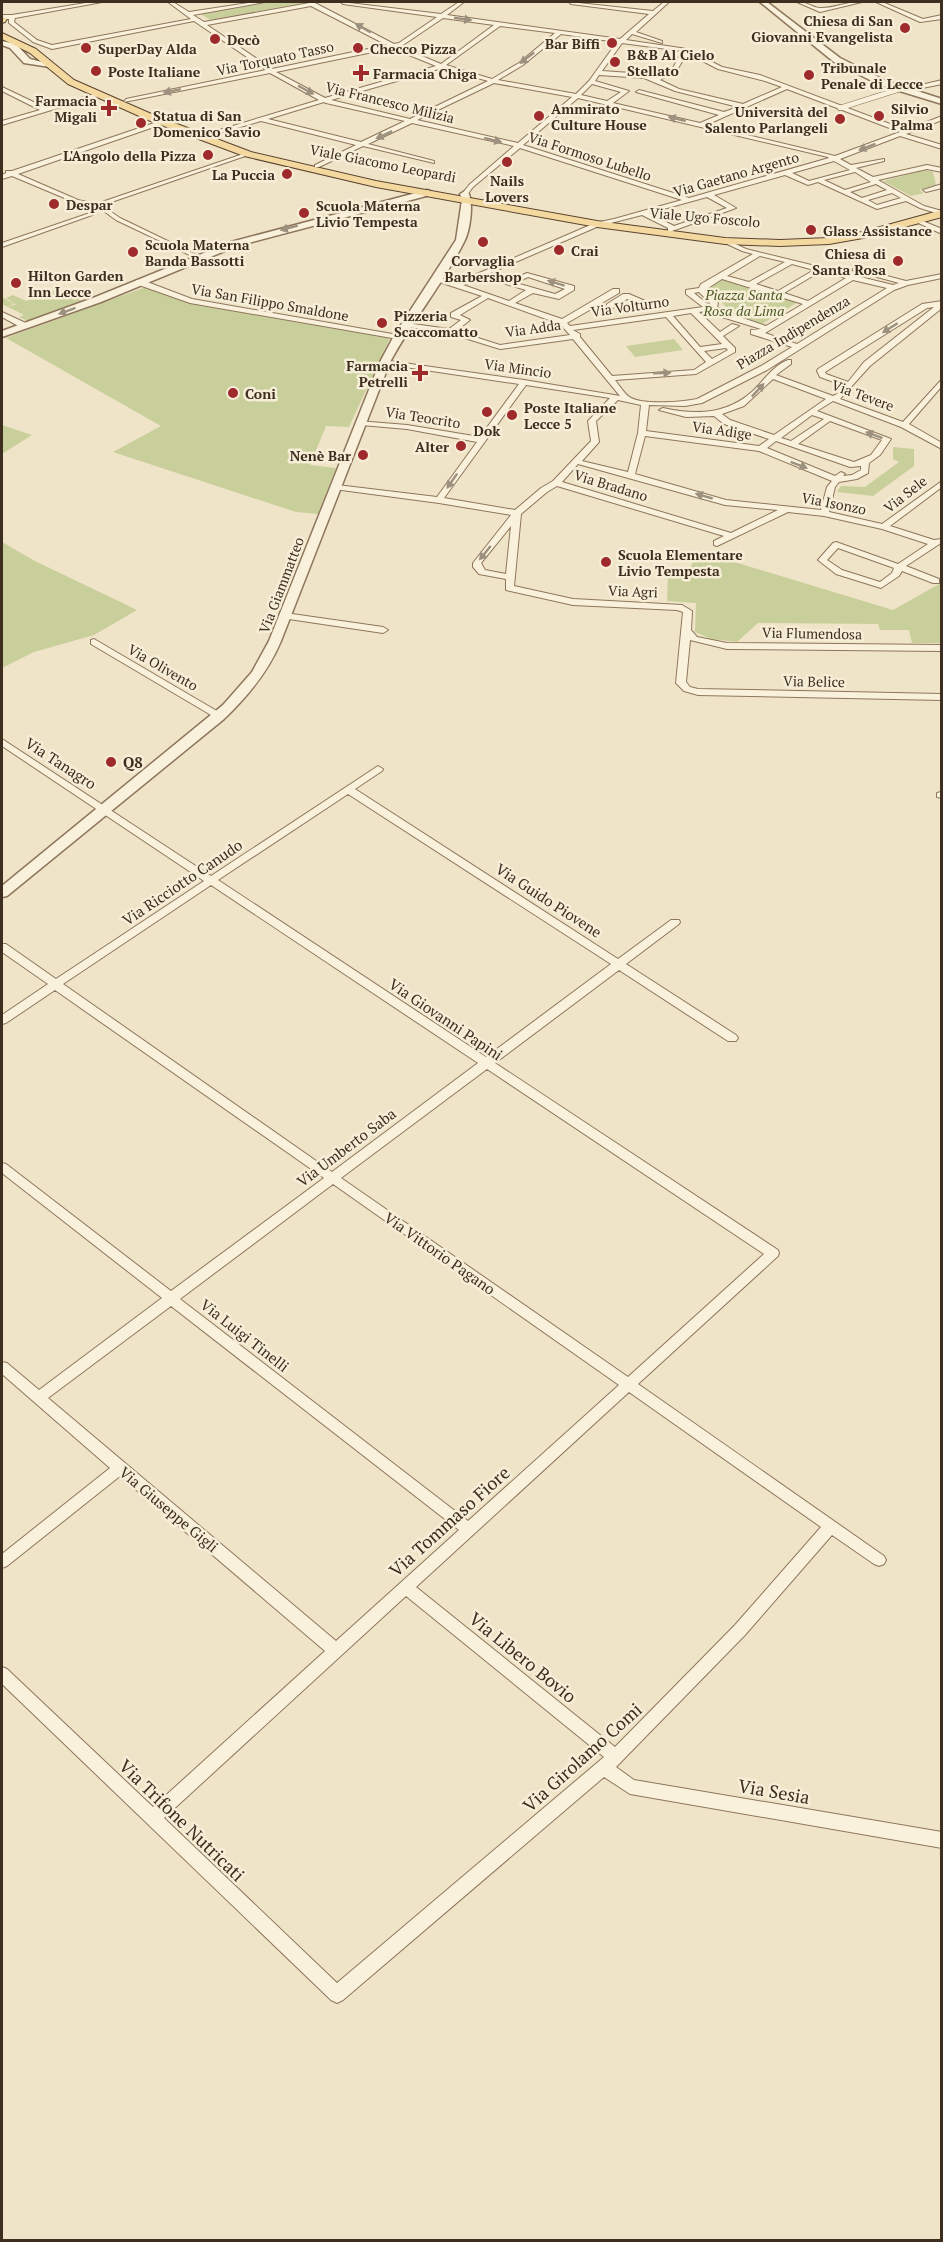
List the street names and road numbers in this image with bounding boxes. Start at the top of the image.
street label: Via Torquato Tasso [215,36,336,80]
street label: Via Francesco Milizia [324,77,456,127]
street label: Via Formoso Lubello [526,127,654,185]
street label: Viale Giacomo Leopardi [308,140,458,186]
street label: Via Gaetano Argento [671,147,801,201]
street label: Viale Ugo Foscolo [649,203,761,231]
street label: Via San Filippo Smaldone [190,279,350,325]
street label: Via Volturno [590,291,671,321]
street label: Piazza Indipendenza [733,291,853,373]
street label: Via Adda [504,315,562,341]
street label: Via Mincio [483,354,553,382]
street label: Via Tevere [829,375,897,415]
street label: Via Teocrito [384,402,462,432]
street label: Via Adige [691,416,753,444]
street label: Via Bradano [572,465,650,505]
street label: Via Sele [879,471,931,517]
street label: Via Isonzo [800,487,868,519]
street label: Via Giammatteo [254,534,308,636]
street label: Via Agri [608,581,658,601]
street label: Via Flumendosa [762,623,862,643]
street label: Via Olivento [124,639,202,695]
street label: Via Belice [783,671,845,691]
street label: Via Tanagro [22,733,100,793]
street label: Via Ricciotto Canudo [118,834,246,930]
street label: Via Guido Piovene [492,858,606,942]
street label: Via Giovanni Papini [385,974,507,1064]
street label: Via Umberto Saba [292,1103,400,1191]
street label: Via Vittorio Pagano [381,1207,499,1299]
street label: Via Luigi Tinelli [197,1294,293,1376]
street label: Via Tommaso Fiore [384,1460,514,1582]
street label: Via Giuseppe Gigli [115,1462,223,1556]
street label: Via Libero Bovio [464,1606,582,1708]
street label: Via Girolamo Comi [517,1697,647,1817]
street label: Via Trifone Nutricati [114,1754,250,1886]
street label: Via Sesia [736,1773,812,1809]

